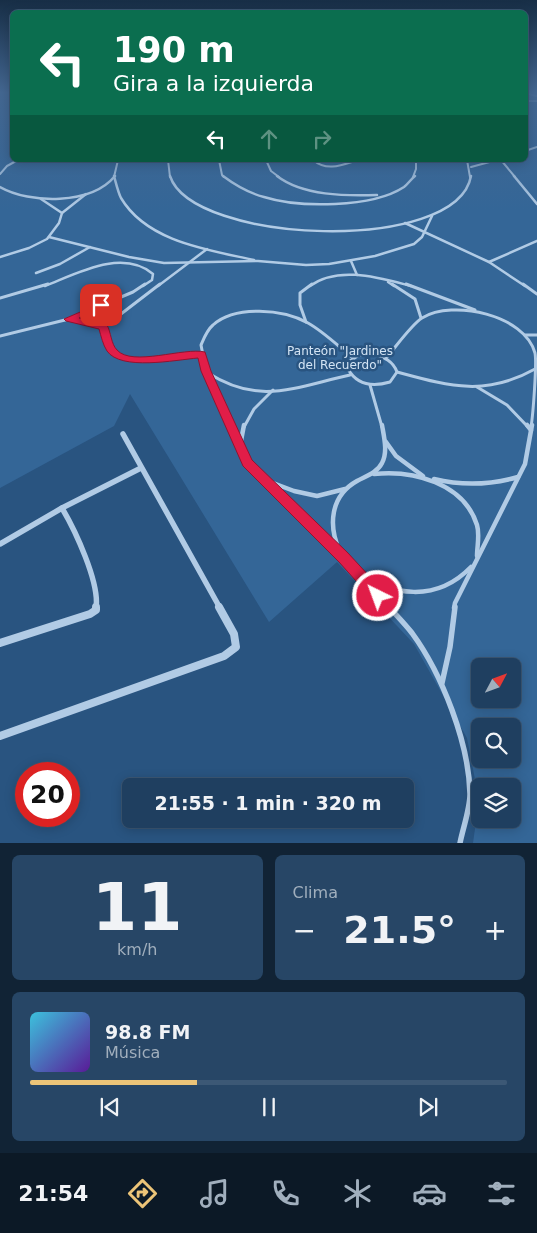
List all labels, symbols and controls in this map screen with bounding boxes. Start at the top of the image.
icon: left [30,30,95,95]
text: 190 m [113,30,235,70]
text: Gira a la izquierda [113,71,314,96]
icon: left [202,125,230,153]
icon: ahead [255,125,283,153]
icon: right [308,125,336,153]
pin [80,284,122,326]
icon: arrive [87,291,115,319]
park label: Panteón "Jardines del Recuerdo" [287,344,393,372]
position arrow [351,569,403,621]
north arrow [471,658,521,708]
map controls [471,658,521,828]
button: search [471,718,521,768]
speed limit sign: 20 [15,762,80,827]
button: layers [471,778,521,828]
text: 21:55 · 1 min · 320 m [154,792,382,814]
text: 11 [92,870,182,945]
text: Clima [293,883,338,902]
text: 21.5° [343,908,456,952]
text: − [293,914,316,947]
text: + [484,914,507,947]
text: km/h [117,940,157,959]
text: 98.8 FM [105,1021,190,1043]
text: Música [105,1043,160,1062]
icon: previous [96,1093,124,1121]
icon: pause [255,1093,283,1121]
icon: next [414,1093,442,1121]
icon: directions [125,1176,160,1211]
icon: music [197,1176,232,1211]
icon: phone [268,1176,303,1211]
icon: climate [340,1176,375,1211]
icon: car [412,1176,447,1211]
icon: filters [484,1176,519,1211]
text: 21:54 [18,1181,88,1206]

